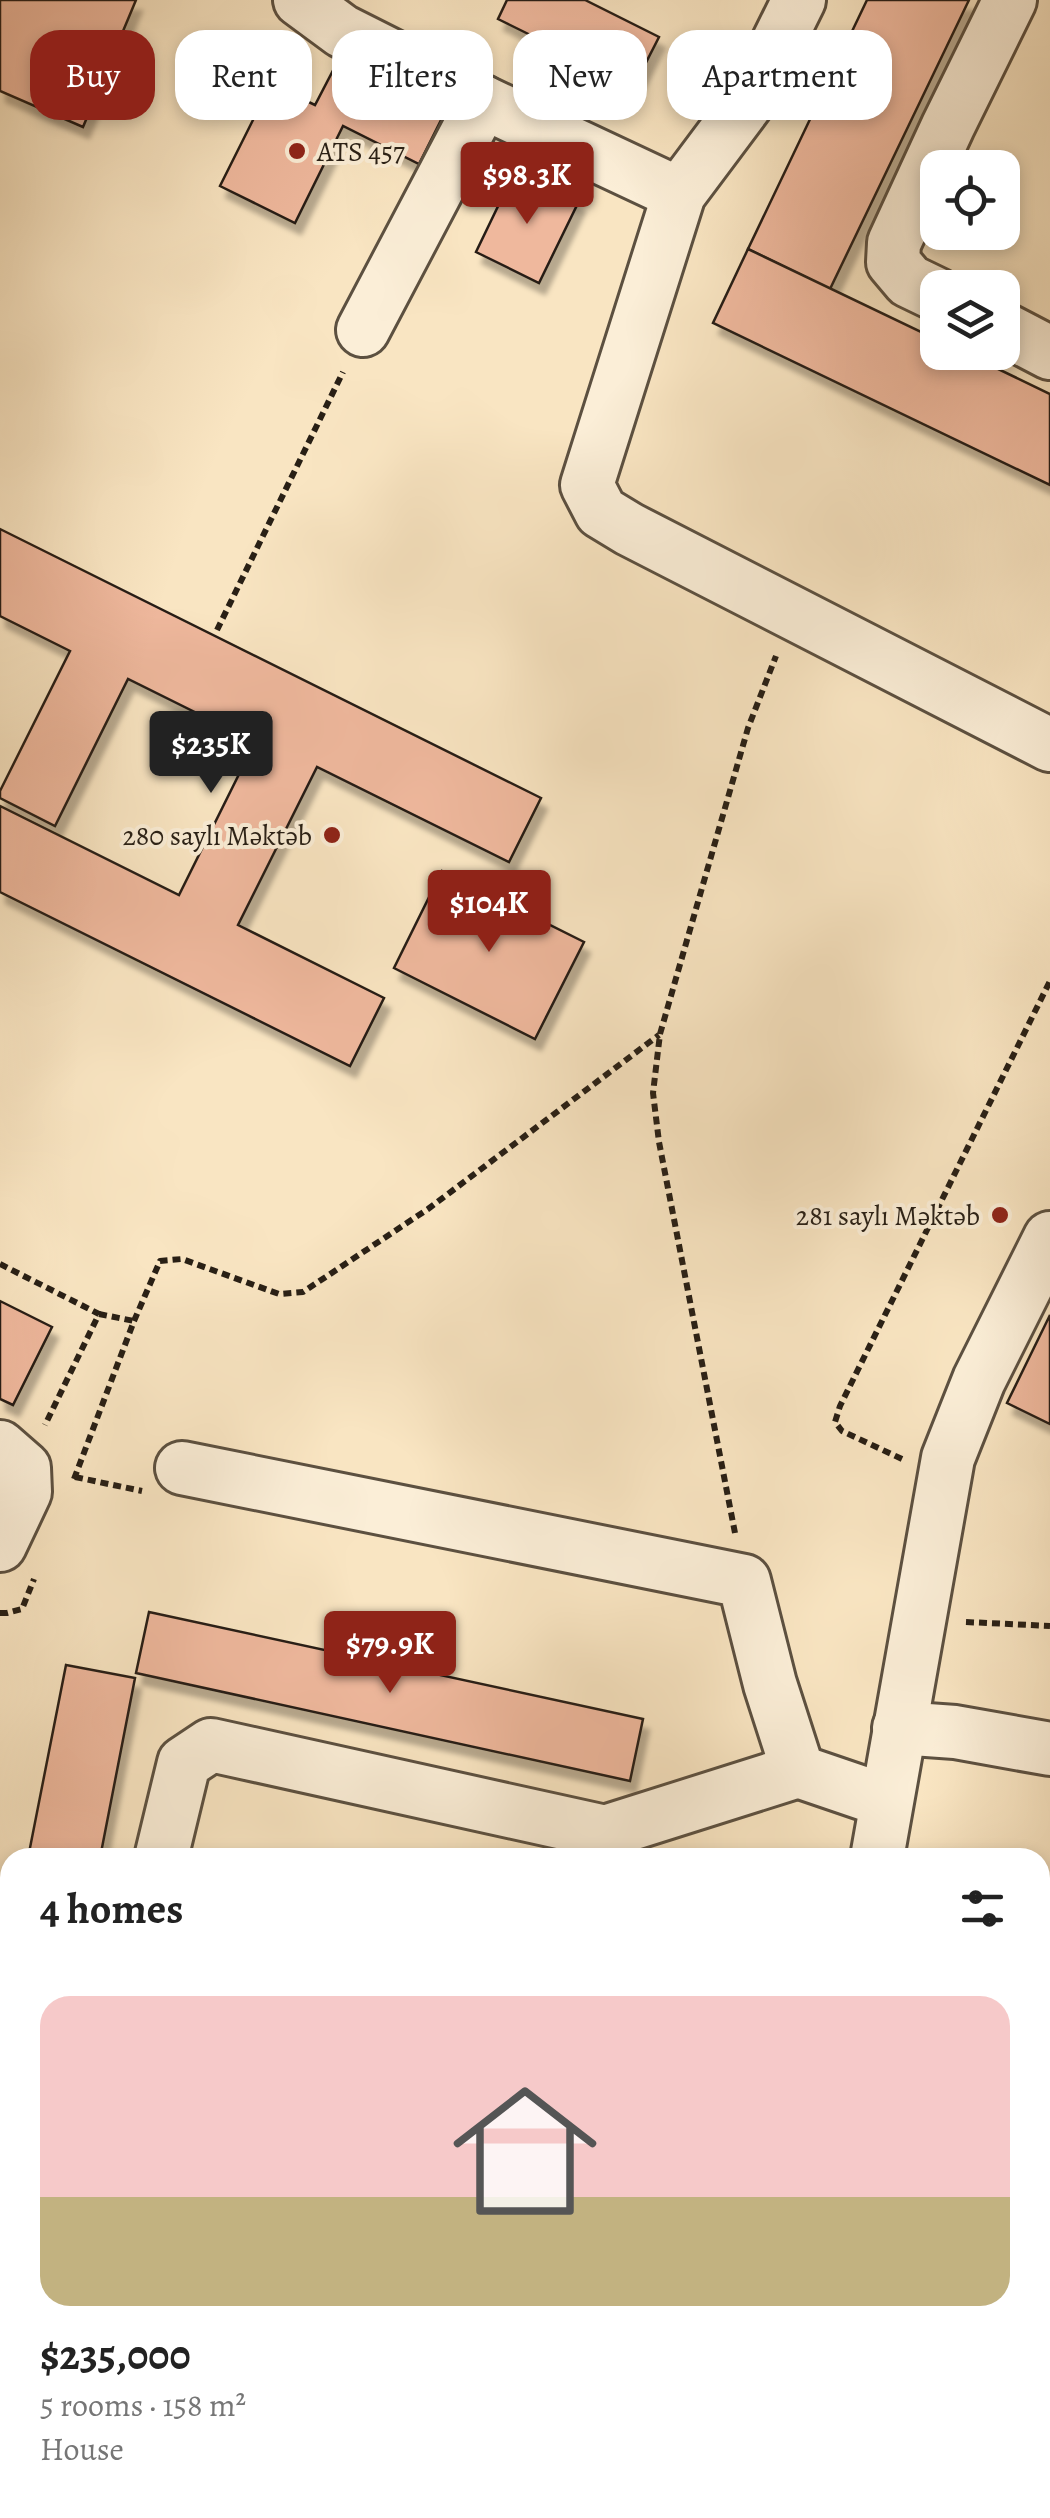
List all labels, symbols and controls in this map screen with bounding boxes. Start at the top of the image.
chip: Buy [30,30,155,120]
chip: Rent [175,30,312,120]
chip: Filters [332,30,493,120]
chip: New [513,30,647,120]
chip: Apartment [667,30,892,120]
place label: ATS 457 [316,133,405,171]
marker: ATS 457 [286,140,308,162]
pin: $98.3K [446,142,608,227]
map controls [920,150,1020,370]
button: locate [920,150,1020,250]
text: $98.3K [483,152,571,196]
button: layers [920,270,1020,370]
pin: $235K [141,711,281,796]
text: $235K [172,721,250,765]
place label: 280 saylı Məktəb [122,817,312,855]
marker: 280 saylı Məktəb [321,824,343,846]
pin: $104K [419,870,559,955]
text: $104K [450,880,528,924]
place label: 281 saylı Məktəb [796,1197,980,1235]
marker: 281 saylı Məktəb [989,1204,1011,1226]
pin: $79.9K [309,1611,471,1696]
text: $79.9K [346,1621,434,1665]
text: 4 homes [40,1880,183,1937]
icon: filters [955,1881,1010,1936]
icon: home [435,2061,615,2241]
text: $235,000 [40,2326,191,2383]
text: 5 rooms · 158 m² [40,2383,246,2427]
text: House [40,2427,124,2471]

